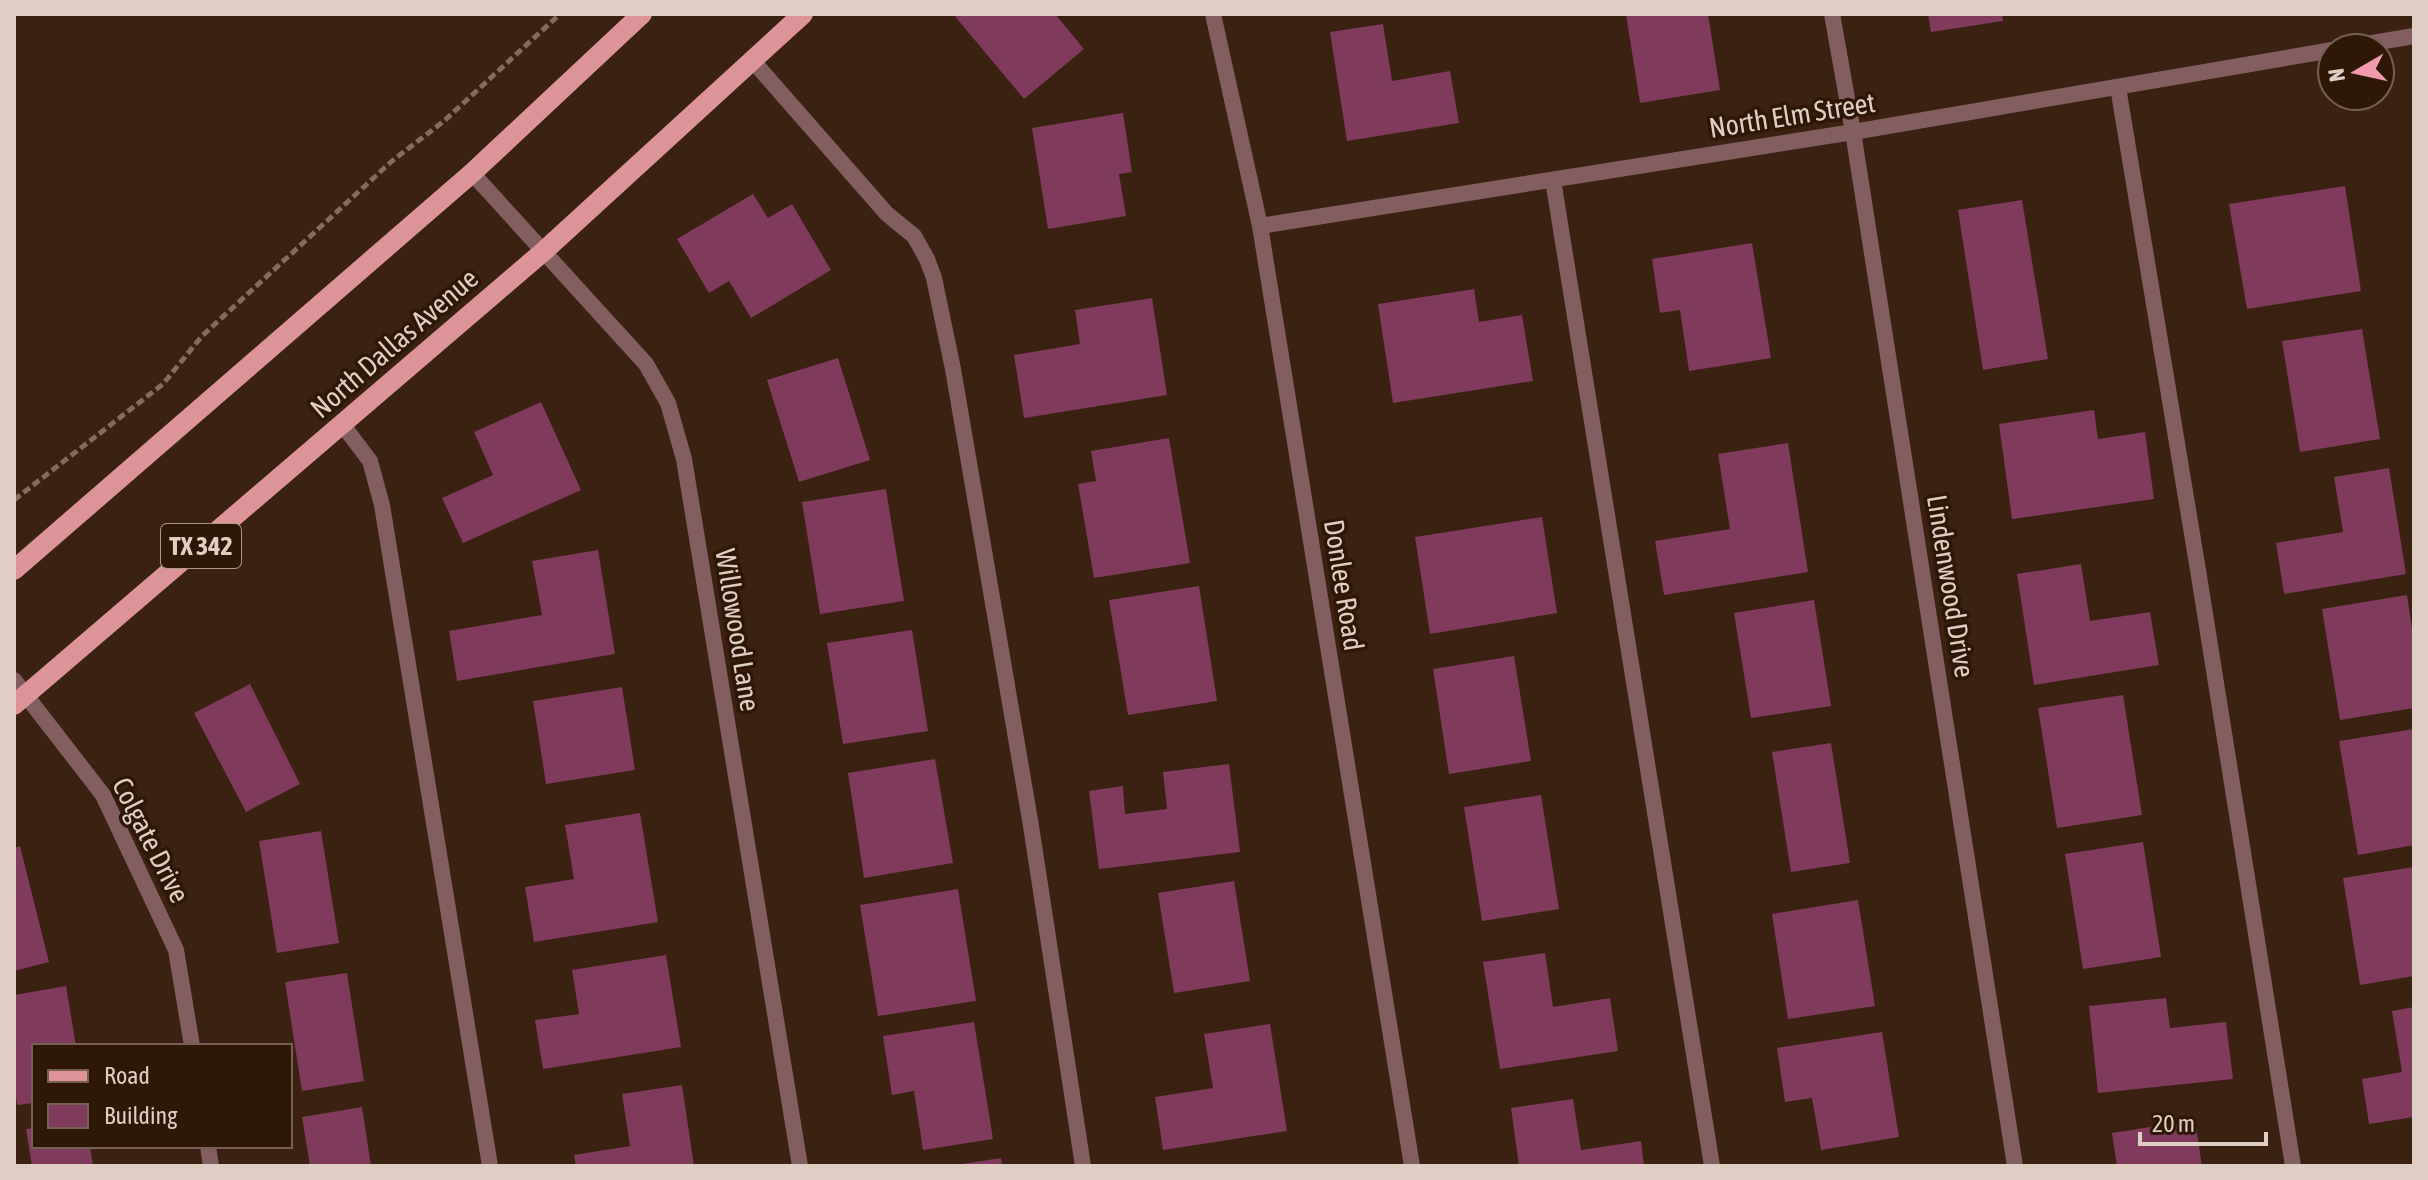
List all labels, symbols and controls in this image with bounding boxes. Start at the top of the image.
north arrow [2316,32,2396,112]
text: N [2322,67,2350,84]
street label: North Elm Street [1707,86,1877,144]
street label: North Dallas Avenue [304,262,484,424]
street label: Lindenwood Drive [1921,492,1981,680]
street label: Donlee Road [1318,517,1370,653]
road number: TX 342 [161,524,241,568]
street label: Willowood Lane [709,546,767,714]
street label: Colgate Drive [106,772,196,908]
legend [32,1044,292,1148]
text: Road [104,1062,150,1089]
scale bar [2140,1096,2266,1146]
text: Building [104,1102,178,1129]
text: 20 m [2152,1110,2195,1137]

